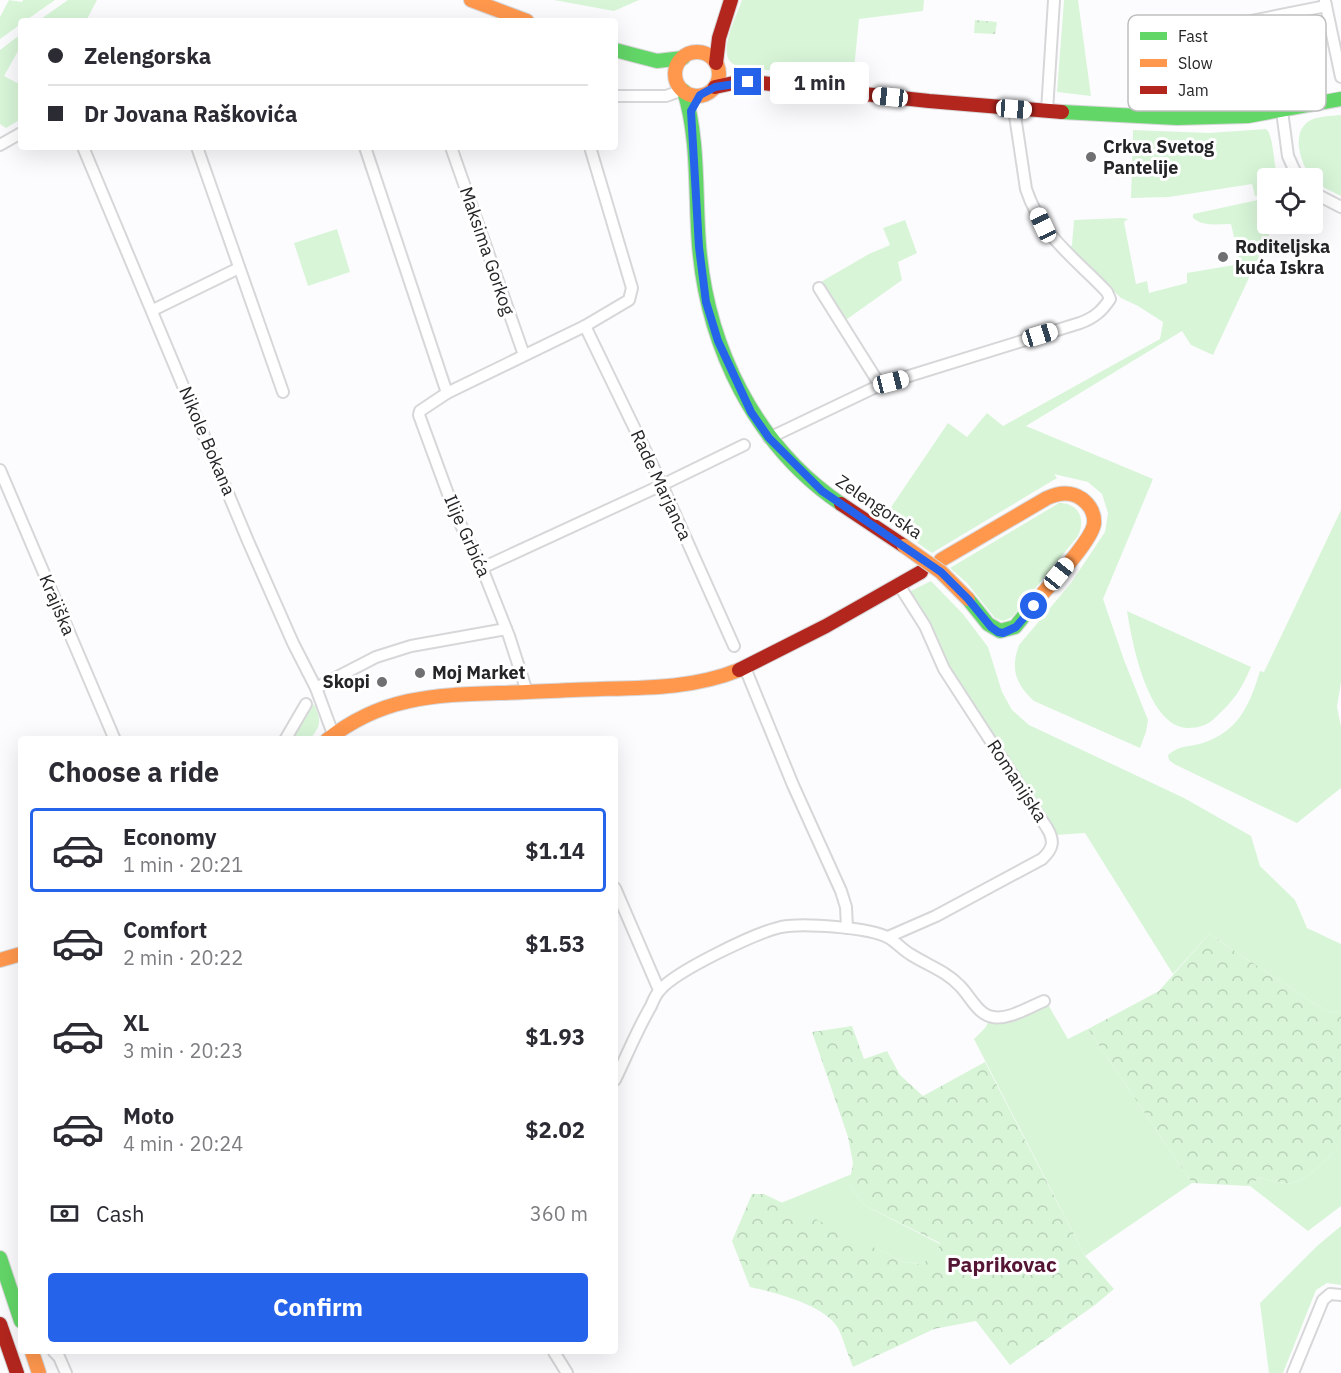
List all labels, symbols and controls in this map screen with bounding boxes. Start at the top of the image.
legend [1128,15,1326,111]
text: Fast [1178,26,1208,46]
text: Zelengorska [84,41,211,70]
text: Slow [1178,53,1213,73]
callout: 1 min [769,61,868,103]
route end [734,68,761,95]
text: 1 min [793,69,846,96]
text: Jam [1178,80,1209,100]
car [871,86,909,108]
text: Dr Jovana Raškovića [84,99,298,128]
car [995,99,1033,119]
place label: Crkva Svetog Pantelije [1103,135,1214,179]
marker: Crkva Svetog Pantelije [1084,150,1098,164]
map controls [1257,168,1323,234]
button: locate [1257,168,1323,234]
street label: Maksima Gorkog [455,184,520,319]
car [1027,205,1059,245]
place label: Roditeljska kuća Iskra [1235,235,1330,279]
marker: Roditeljska kuća Iskra [1216,250,1230,264]
car [1020,321,1060,349]
car [871,369,911,395]
street label: Nikole Bokana [174,383,241,499]
street label: Rade Marjanca [626,426,697,544]
street label: Zelengorska [832,469,927,544]
street label: Ilije Grbića [439,491,496,581]
car [1041,554,1077,594]
street label: Krajiška [34,571,81,639]
route start [1020,592,1047,619]
place label: Moj Market [432,661,526,684]
marker: Moj Market [413,666,427,680]
place label: Skopi [323,670,370,693]
marker: Skopi [375,675,389,689]
street label: Romanijska [982,735,1053,827]
text: Choose a ride [48,754,219,789]
text: Economy [123,822,217,851]
icon: car [51,823,105,877]
text: $1.14 [525,836,585,865]
text: 1 min · 20:21 [123,851,243,878]
text: Comfort [123,915,207,944]
icon: car [51,916,105,970]
text: $1.53 [525,929,585,958]
text: 2 min · 20:22 [123,944,243,971]
text: XL [123,1008,149,1037]
icon: car [51,1009,105,1063]
text: $1.93 [525,1022,585,1051]
text: 3 min · 20:23 [123,1037,243,1064]
text: Moto [123,1101,174,1130]
icon: car [51,1102,105,1156]
text: $2.02 [525,1115,585,1144]
text: 4 min · 20:24 [123,1130,243,1157]
icon: cash [48,1197,81,1230]
text: Cash [96,1199,145,1228]
text: 360 m [530,1200,588,1227]
district label: Paprikovac [947,1250,1057,1278]
button: Confirm [48,1273,588,1342]

